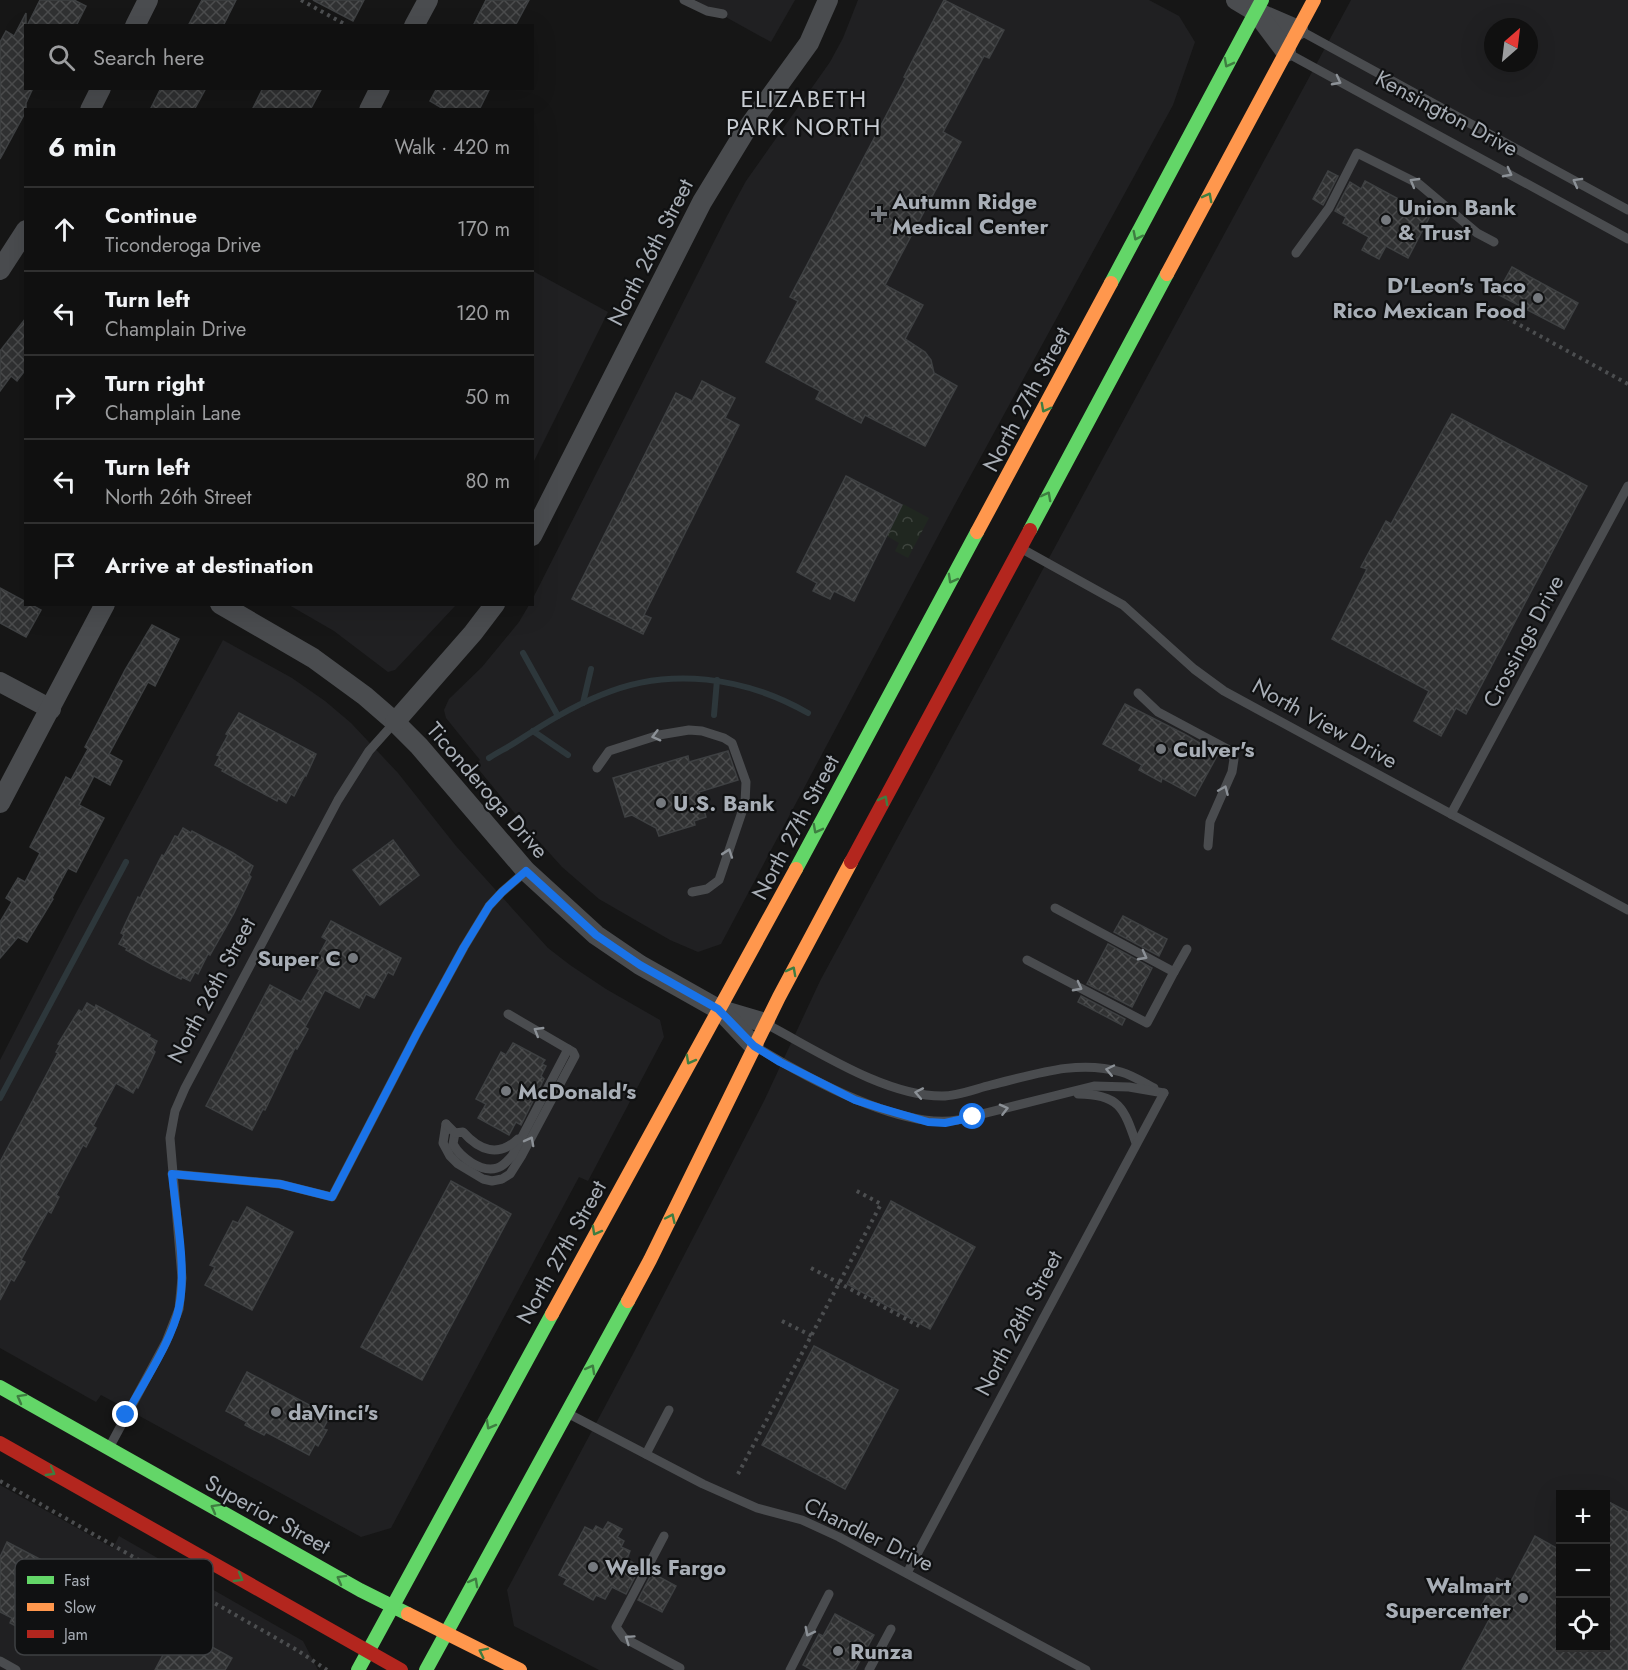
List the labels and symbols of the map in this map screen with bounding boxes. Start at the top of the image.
north arrow [1484,18,1538,72]
one-way arrow [1223,57,1235,68]
street label: Kensington Drive [1370,62,1524,164]
one-way arrow [1331,74,1341,85]
district label: ELIZABETH PARK NORTH [726,81,882,144]
one-way arrow [1502,166,1513,177]
street label: North 26th Street [599,172,701,331]
one-way arrow [1410,178,1420,189]
one-way arrow [1572,178,1583,189]
place label: Autumn Ridge Medical Center [891,185,1048,242]
place label: Union Bank & Trust [1398,191,1516,248]
one-way arrow [1201,193,1212,204]
marker: Autumn Ridge Medical Center [870,205,888,223]
marker: Union Bank & Trust [1379,213,1393,227]
one-way arrow [1133,230,1144,240]
place label: D'Leon's Taco Rico Mexican Food [1333,269,1526,326]
marker: D'Leon's Taco Rico Mexican Food [1531,291,1545,305]
street label: North 27th Street [974,320,1078,477]
one-way arrow [1041,402,1052,412]
one-way arrow [1040,492,1051,502]
street label: Crossings Drive [1475,569,1571,713]
one-way arrow [948,573,959,584]
street label: North View Drive [1247,670,1403,776]
street label: Ticonderoga Drive [420,715,556,865]
one-way arrow [651,729,662,741]
place label: Culver's [1173,733,1255,765]
marker: Culver's [1154,742,1168,756]
street label: North 27th Street [743,748,847,905]
one-way arrow [1217,786,1229,797]
place label: U.S. Bank [673,787,775,819]
one-way arrow [877,795,888,806]
marker: U.S. Bank [654,796,668,810]
one-way arrow [813,823,824,833]
one-way arrow [721,848,734,859]
street label: North 26th Street [159,911,263,1069]
place label: Super C [257,942,341,974]
one-way arrow [1137,949,1147,960]
marker: Super C [346,951,360,965]
one-way arrow [785,967,796,978]
one-way arrow [1072,980,1083,991]
one-way arrow [534,1027,544,1039]
one-way arrow [686,1054,697,1064]
one-way arrow [1106,1064,1116,1077]
place label: McDonald's [518,1075,636,1107]
marker: McDonald's [499,1084,513,1098]
one-way arrow [915,1087,925,1100]
route start [959,1103,985,1129]
one-way arrow [998,1103,1008,1116]
one-way arrow [523,1137,534,1147]
street label: North 27th Street [508,1174,614,1330]
one-way arrow [664,1214,676,1225]
one-way arrow [592,1225,603,1235]
street label: North 28th Street [966,1244,1070,1401]
one-way arrow [584,1365,595,1375]
one-way arrow [17,1394,27,1405]
place label: daVinci's [288,1396,378,1428]
route end [112,1401,138,1427]
marker: daVinci's [269,1405,283,1419]
one-way arrow [486,1419,497,1429]
one-way arrow [45,1465,55,1476]
street label: Superior Street [199,1466,337,1562]
street label: Chandler Drive [799,1489,939,1579]
one-way arrow [211,1504,222,1515]
place label: Wells Fargo [605,1551,726,1583]
legend [15,1559,213,1655]
marker: Wells Fargo [586,1560,600,1574]
text: Fast [64,1569,90,1592]
place label: Walmart Supercenter [1385,1569,1511,1626]
one-way arrow [233,1571,243,1583]
one-way arrow [337,1575,347,1586]
one-way arrow [467,1578,478,1588]
marker: Walmart Supercenter [1516,1591,1530,1605]
text: Slow [64,1596,96,1619]
text: Jam [62,1623,88,1646]
one-way arrow [805,1626,817,1637]
one-way arrow [625,1635,636,1646]
place label: Runza [850,1635,913,1667]
marker: Runza [831,1644,845,1658]
one-way arrow [478,1647,489,1659]

